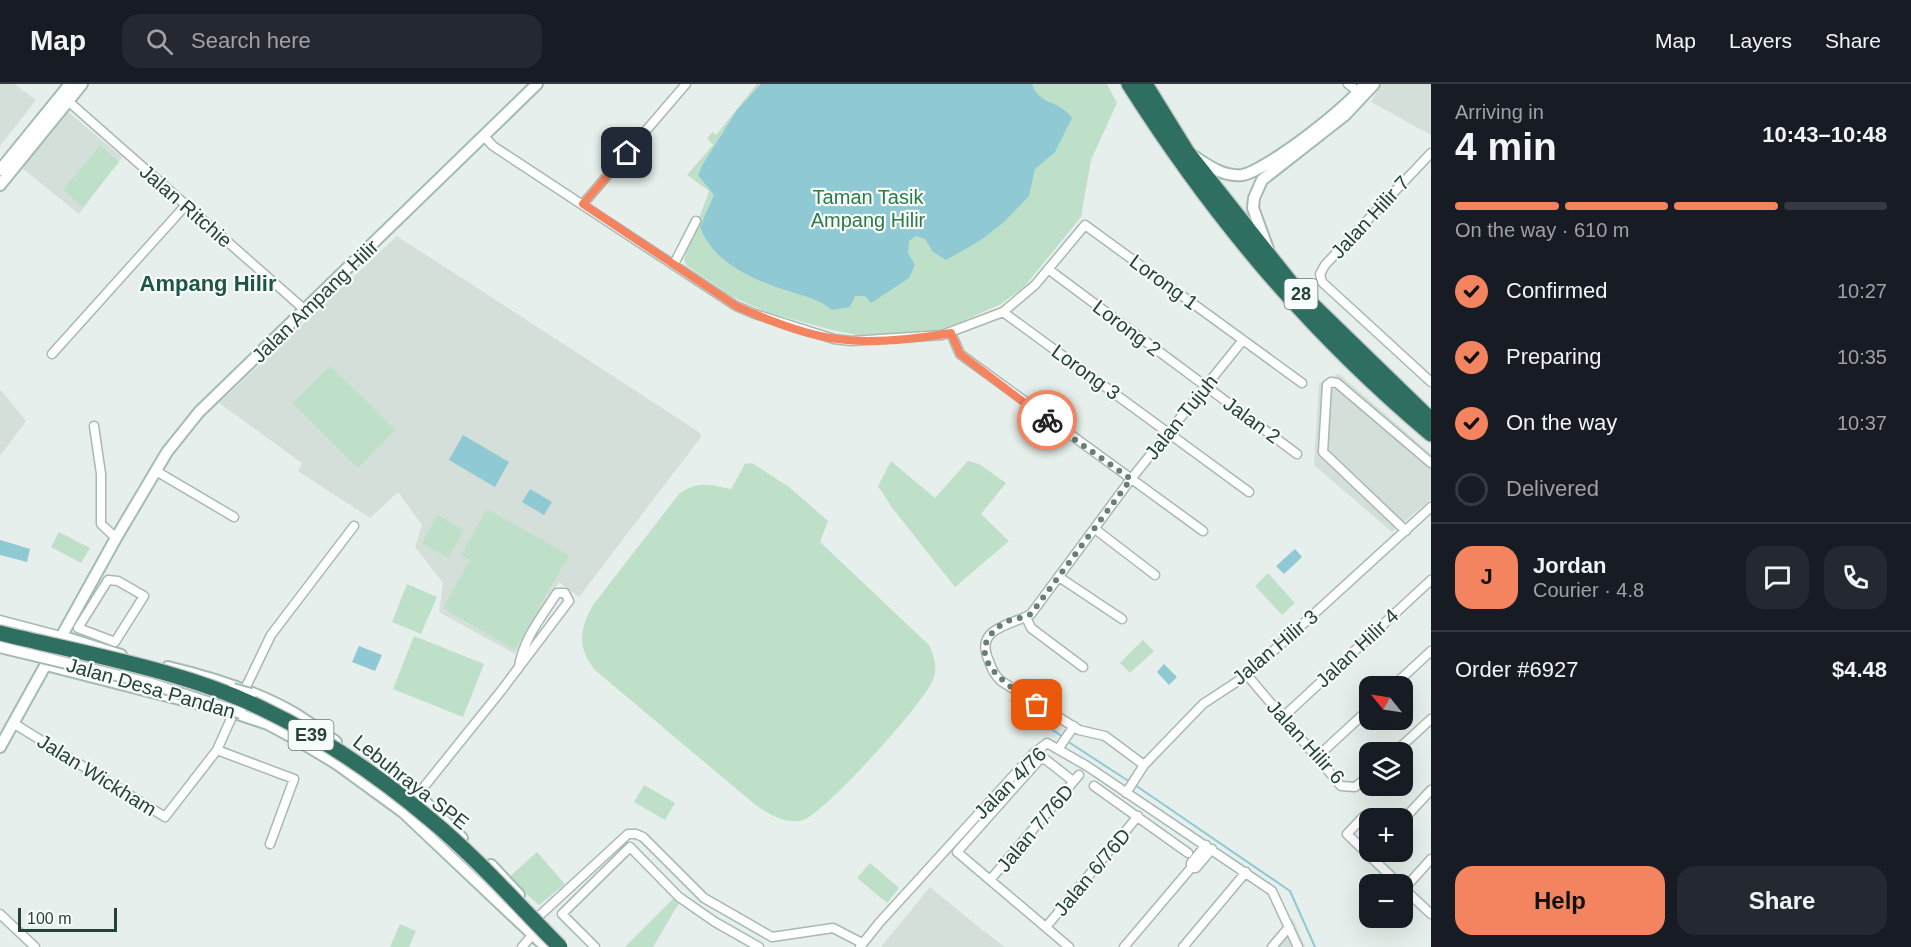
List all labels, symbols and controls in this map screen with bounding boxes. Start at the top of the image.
search box [122,14,542,68]
text: Map [30,25,86,56]
icon: search [143,25,176,58]
text: Search here [191,28,311,53]
text: Map [1655,29,1696,52]
text: Layers [1729,29,1792,52]
text: Share [1825,29,1881,52]
text: Arriving in [1455,101,1544,123]
text: 10:43–10:48 [1762,122,1887,147]
text: 4 min [1455,125,1557,168]
pin [601,127,652,178]
icon: home [610,136,643,169]
street label: Jalan Ritchie [136,160,236,252]
street label: Jalan Hilir 7 [1326,171,1414,263]
park label: Taman Tasik Ampang Hilir [811,186,926,231]
text: On the way · 610 m [1455,219,1630,241]
street label: Jalan Ampang Hilir [247,235,383,367]
street label: Lorong 1 [1126,250,1202,314]
district label: Ampang Hilir [140,271,277,296]
icon: check [1455,275,1488,308]
text: Confirmed [1506,278,1607,303]
road number: 28 [1284,279,1318,309]
text: 10:27 [1837,280,1887,302]
street label: Lorong 2 [1089,295,1165,361]
street label: Lorong 3 [1048,340,1124,404]
icon: check [1455,341,1488,374]
text: Preparing [1506,344,1601,369]
text: 10:35 [1837,346,1887,368]
street label: Jalan Tujuh [1140,370,1222,464]
courier [1017,390,1077,450]
street label: Jalan 2 [1219,392,1285,448]
icon: bike [1031,404,1064,437]
icon: check [1455,407,1488,440]
text: On the way [1506,410,1617,435]
text: 10:37 [1837,412,1887,434]
text: Delivered [1506,476,1599,501]
button: chat [1746,546,1809,609]
button: phone [1824,546,1887,609]
text: Jordan [1533,553,1606,578]
text: J [1480,564,1493,589]
text: Courier · 4.8 [1533,579,1644,601]
street label: Jalan Hilir 4 [1311,604,1403,692]
street label: Jalan Hilir 3 [1228,605,1322,689]
street label: Jalan Desa Pandan [64,653,238,723]
text: Order #6927 [1455,657,1579,682]
text: $4.48 [1832,657,1887,682]
north arrow [1359,676,1413,730]
map controls [1359,676,1413,928]
pin [1011,679,1062,730]
icon: bag [1020,688,1053,721]
street label: Jalan Hilir 6 [1263,696,1349,788]
road number: E39 [288,720,334,750]
street label: Jalan Wickham [34,730,160,820]
street label: Lebuhraya SPE [349,730,473,834]
button: layers [1359,742,1413,796]
street label: Jalan 4/76 [970,743,1050,823]
street label: Jalan 7/76D [992,780,1078,876]
button: + [1359,808,1413,862]
street label: Jalan 6/76D [1049,824,1135,920]
button: Help [1455,866,1665,935]
button: Share [1677,866,1887,935]
button: − [1359,874,1413,928]
scale bar [18,905,117,932]
text: 100 m [27,910,71,927]

